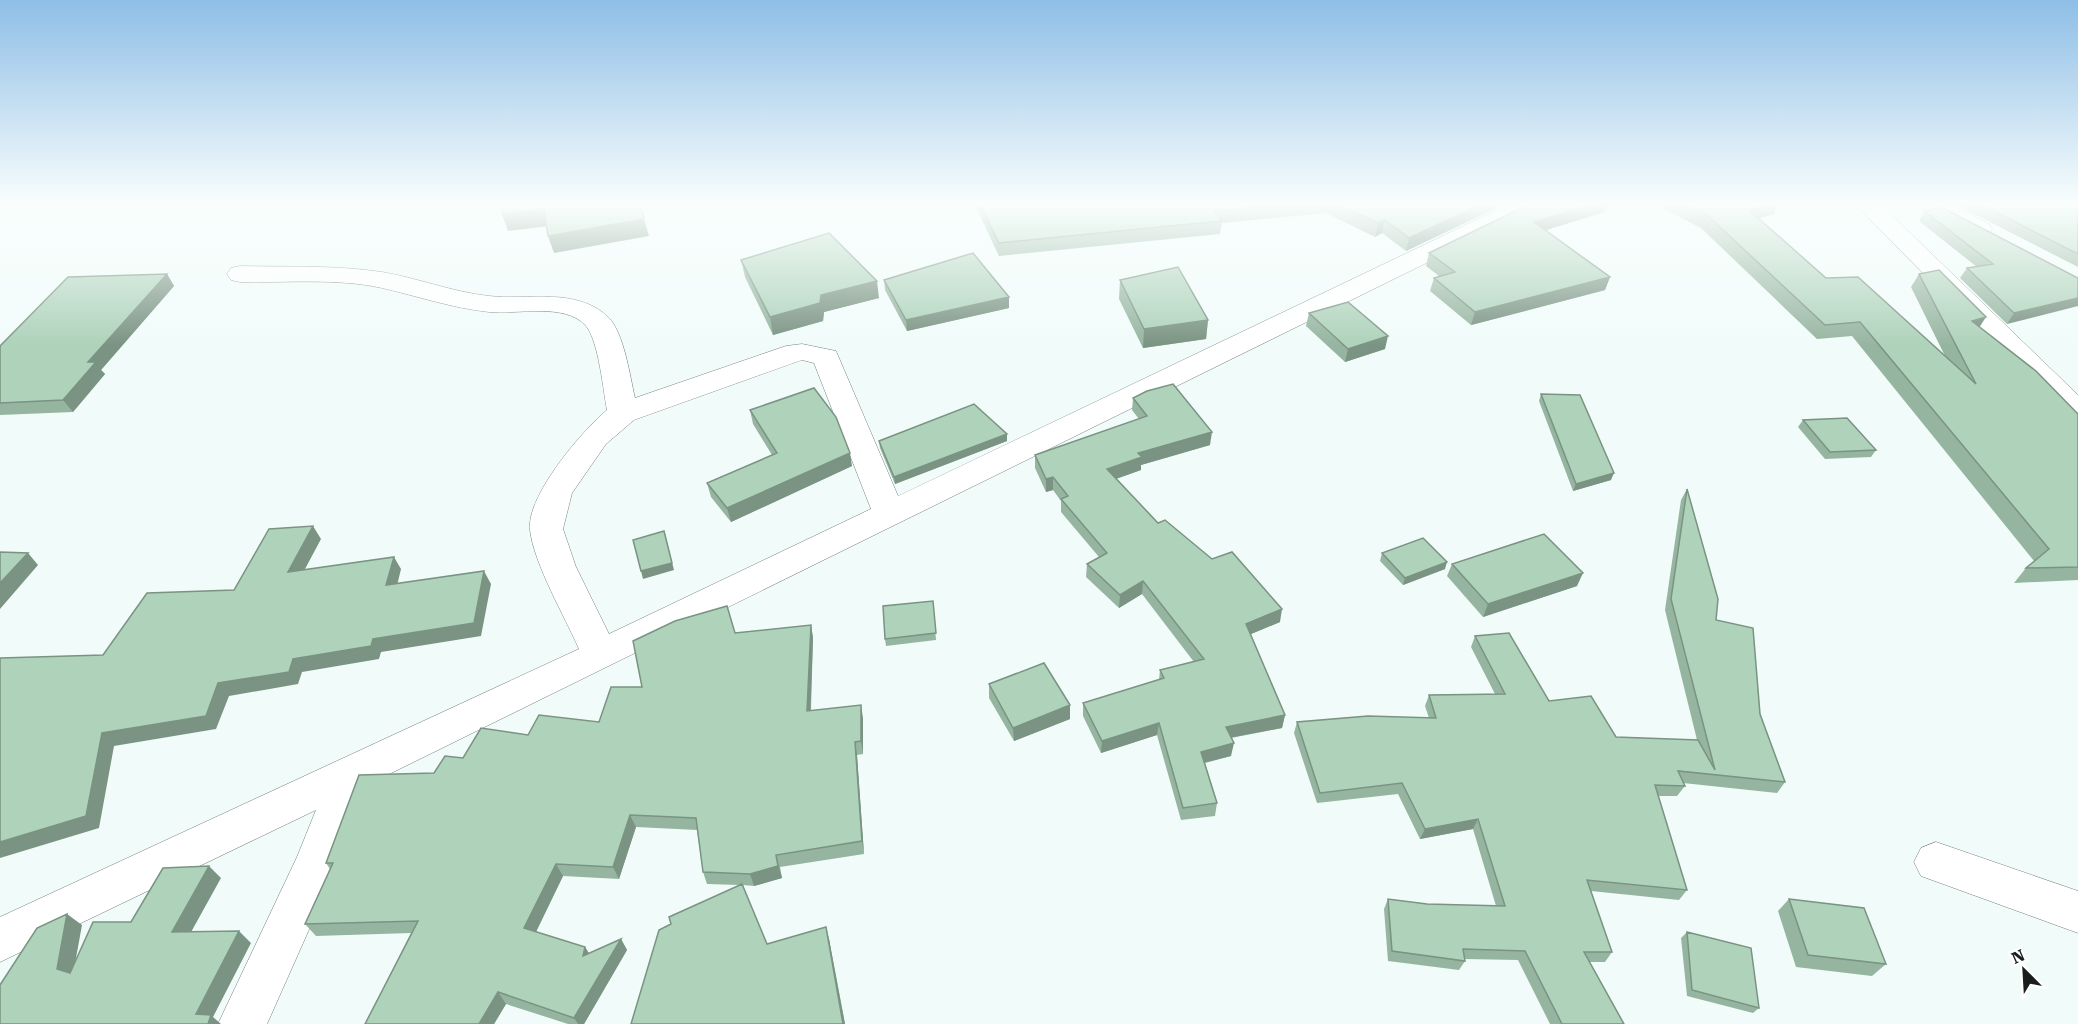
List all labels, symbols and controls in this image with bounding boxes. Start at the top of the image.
north arrow [1994,940,2054,1000]
text: N [2009,946,2028,968]

